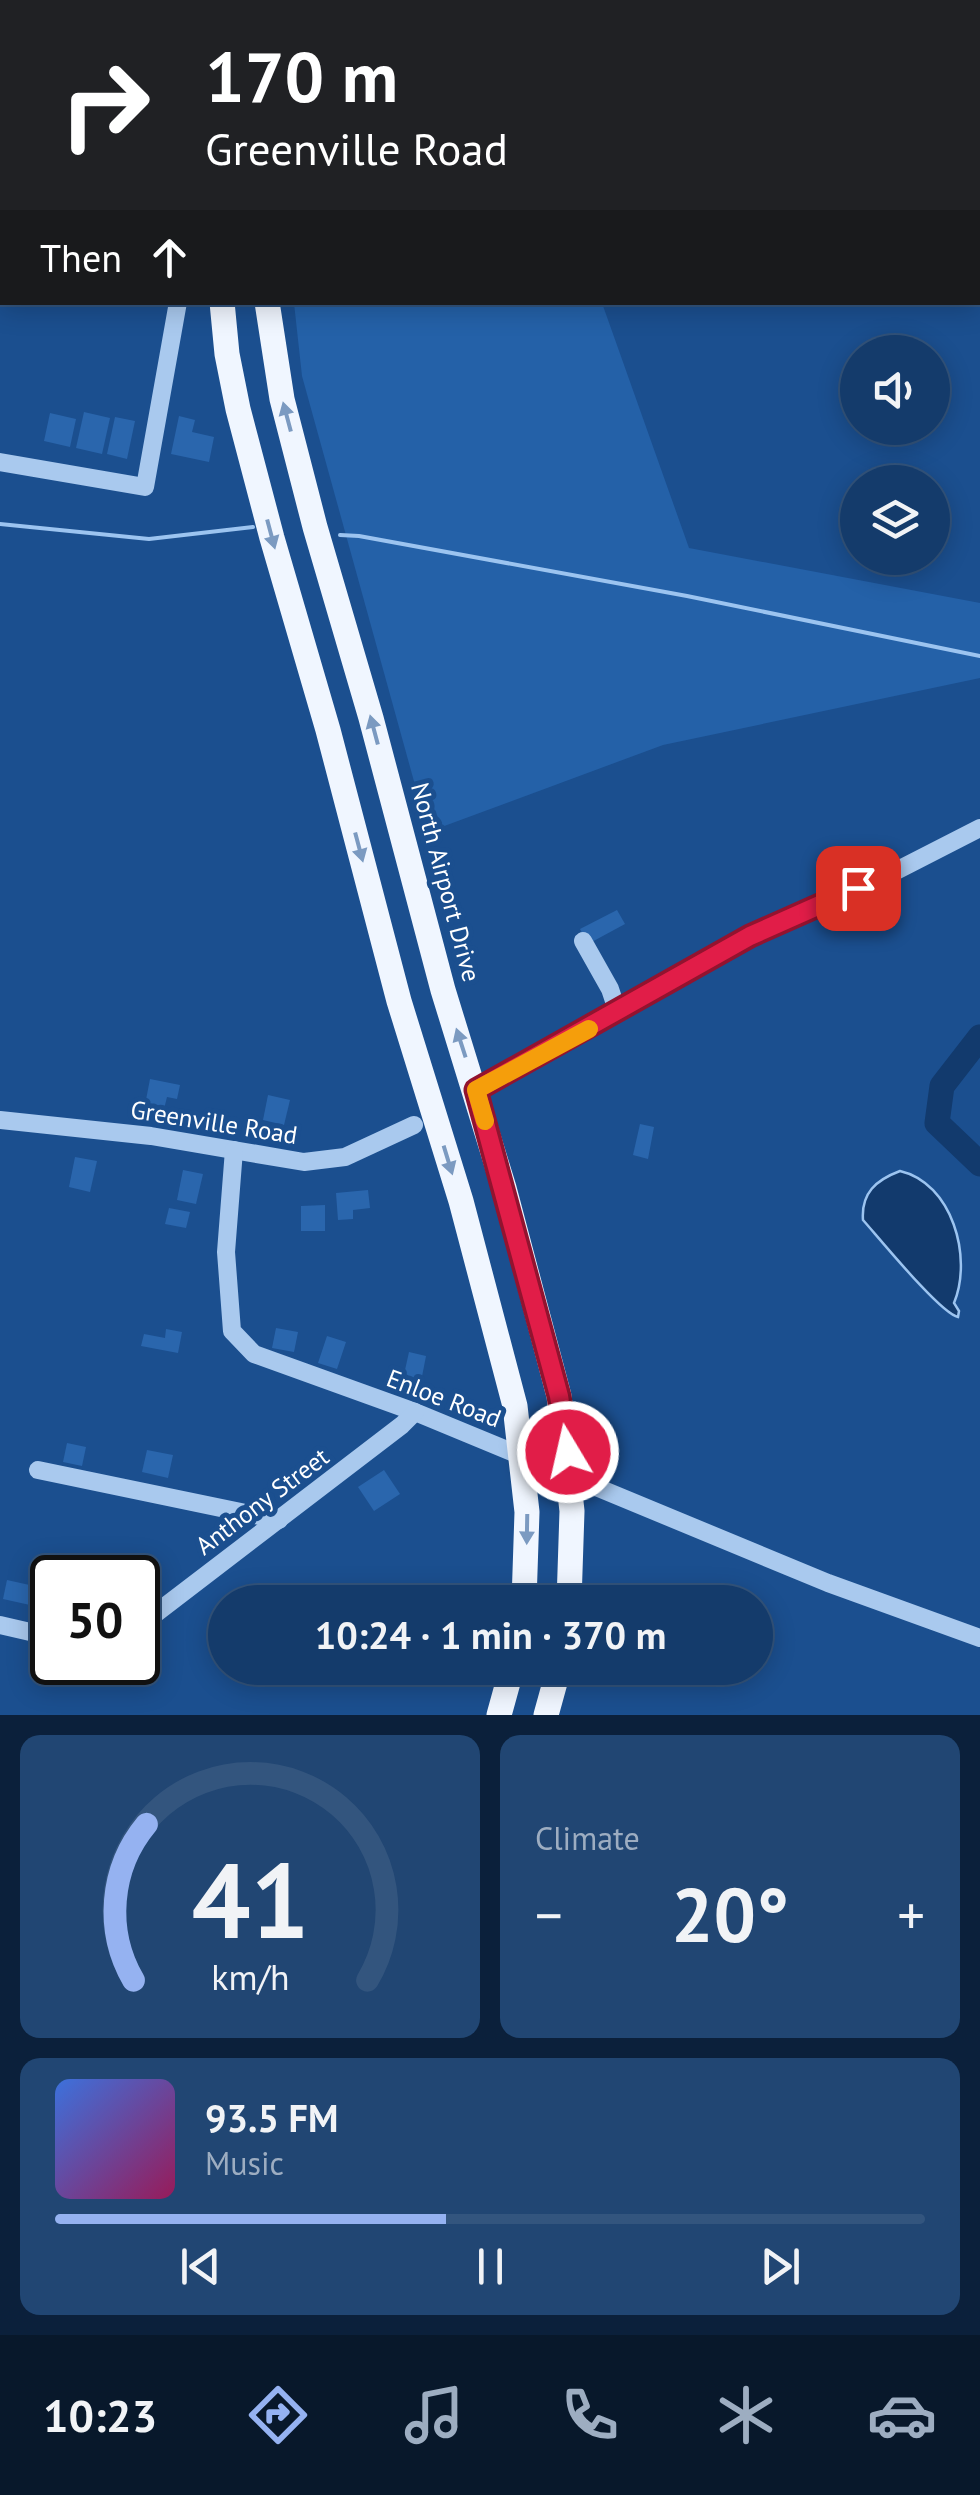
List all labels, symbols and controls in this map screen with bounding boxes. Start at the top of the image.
text: 170 m [205,31,398,121]
icon: right [40,40,170,170]
text: Greenville Road [205,119,508,177]
icon: ahead [142,230,197,285]
text: Then [40,233,122,282]
map controls [840,335,950,575]
button: sound [840,335,950,445]
one-way arrow [278,401,294,432]
button: layers [840,465,950,575]
one-way arrow [264,519,280,550]
one-way arrow [366,714,382,745]
street label: North Airport Drive [404,779,488,985]
one-way arrow [352,832,368,863]
pin [816,846,901,931]
icon: arrive [831,861,886,916]
one-way arrow [452,1028,467,1058]
street label: Greenville Road [128,1093,300,1151]
one-way arrow [441,1145,456,1175]
street label: Enloe Road [382,1362,506,1434]
position arrow [516,1400,620,1504]
street label: Anthony Street [189,1440,335,1562]
one-way arrow [518,1514,534,1546]
speed limit sign: 50 [30,1555,160,1685]
text: 10:24 · 1 min · 370 m [315,1610,666,1659]
text: Climate [535,1817,640,1859]
text: 41 [191,1832,309,1967]
text: 20° [671,1866,789,1963]
text: − [535,1879,563,1950]
text: + [897,1879,925,1950]
text: km/h [211,1954,289,2000]
text: 93.5 FM [205,2093,338,2142]
text: Music [205,2142,284,2184]
icon: previous [173,2239,228,2294]
icon: pause [463,2239,518,2294]
icon: next [753,2239,808,2294]
icon: directions [243,2380,313,2450]
icon: music [399,2380,469,2450]
icon: phone [555,2380,625,2450]
icon: climate [711,2380,781,2450]
icon: car [867,2380,937,2450]
text: 10:23 [43,2386,157,2444]

